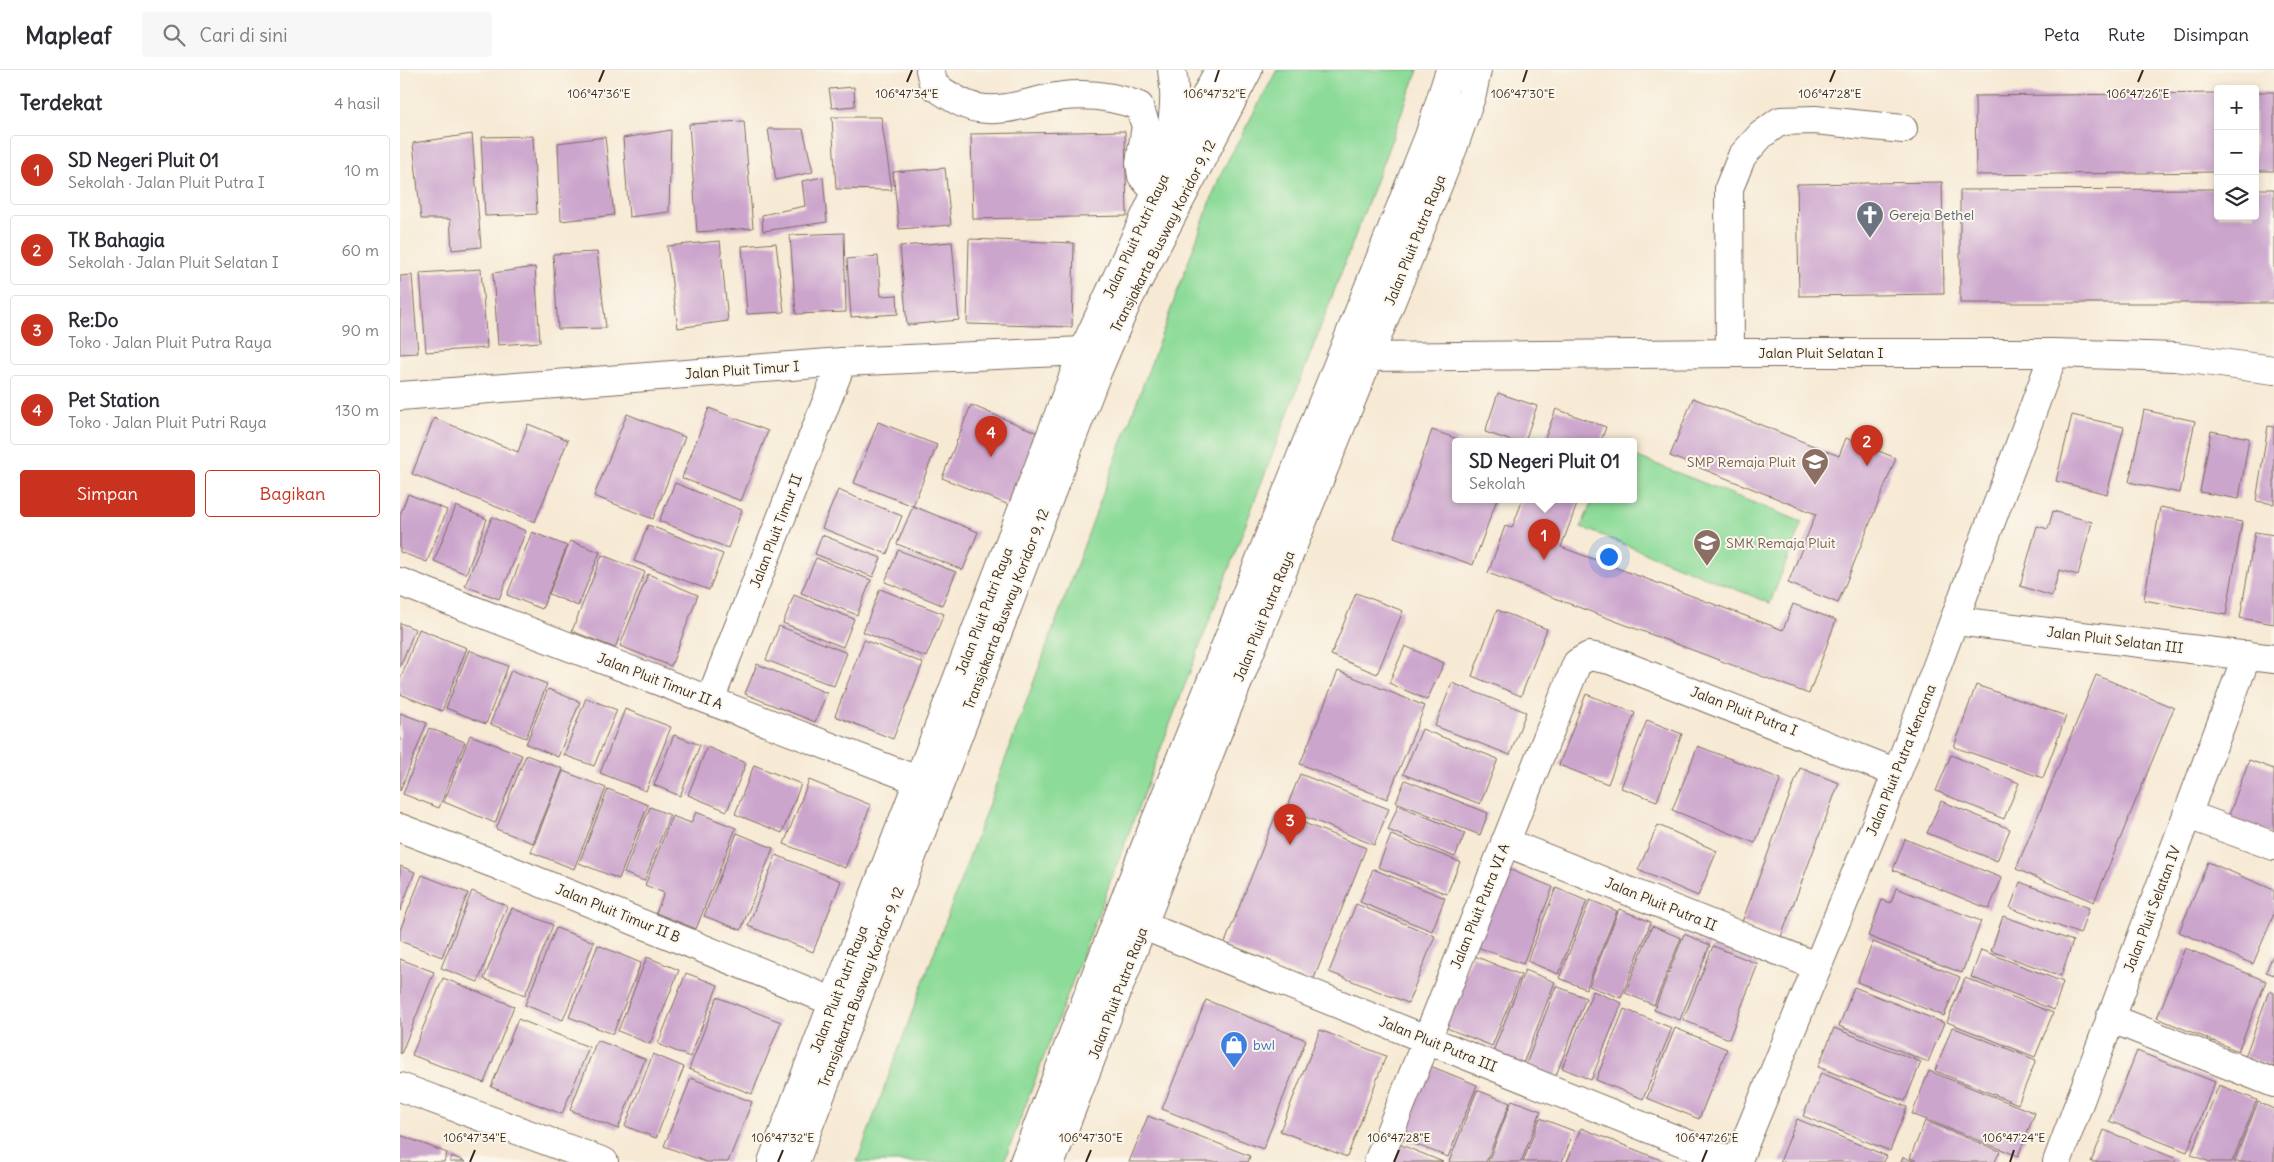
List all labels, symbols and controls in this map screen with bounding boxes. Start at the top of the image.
search box [142,12,492,57]
text: Mapleaf [25,20,112,50]
icon: search [160,21,188,49]
text: Cari di sini [200,23,287,47]
text: Peta [2044,23,2080,46]
text: Rute [2108,23,2145,46]
text: Disimpan [2173,23,2249,46]
map controls [2214,85,2259,220]
button: + [2214,85,2259,130]
text: 106°47'36"E [567,86,631,101]
text: 106°47'34"E [875,86,939,101]
text: 106°47'32"E [1184,86,1246,101]
text: 106°47'30"E [1491,86,1555,101]
text: 106°47'28"E [1799,86,1861,101]
text: 106°47'26"E [2107,86,2169,101]
text: Terdekat [20,89,102,116]
text: 4 hasil [334,93,380,113]
button: − [2214,130,2259,175]
street label: Transjakarta Busway Koridor 9, 12 [1106,136,1220,335]
text: SD Negeri Pluit 01 [68,148,219,172]
text: 1 [34,160,40,180]
text: 10 m [344,160,379,180]
street label: Jalan Pluit Putri Raya [1099,171,1173,301]
text: Sekolah · Jalan Pluit Putra I [68,172,265,192]
street label: Jalan Pluit Putra Raya [1381,172,1449,308]
button: layers [2214,175,2259,220]
church icon: Gereja Bethel [1855,200,1885,239]
place label: Gereja Bethel [1889,206,1974,224]
text: TK Bahagia [68,228,165,252]
text: 2 [33,240,41,260]
text: 60 m [341,240,379,260]
text: Sekolah · Jalan Pluit Selatan I [68,252,279,272]
text: Re:Do [68,308,118,332]
text: 3 [32,320,42,340]
text: 90 m [341,320,379,340]
text: Toko · Jalan Pluit Putra Raya [68,332,272,352]
street label: Jalan Pluit Selatan I [1758,344,1884,362]
street label: Jalan Pluit Timur I [684,357,800,383]
text: Pet Station [68,388,160,412]
text: 4 [32,400,42,420]
text: 130 m [335,400,379,420]
text: Toko · Jalan Pluit Putri Raya [68,412,267,432]
pin: 4 [975,416,1007,457]
pin: 2 [1851,425,1883,466]
popup [1452,438,1637,503]
school or university icon: SMP Remaja Pluit [1800,447,1830,486]
text: SD Negeri Pluit 01 [1469,449,1620,473]
place label: SMP Remaja Pluit [1687,453,1796,471]
button: Simpan [20,470,195,517]
button: Bagikan [205,470,380,517]
street label: Jalan Pluit Timur II [746,471,806,591]
text: Sekolah [1469,473,1525,493]
street label: Transjakarta Busway Koridor 9, 12 [959,506,1053,712]
pin: 1 [1528,519,1560,560]
school or university icon: SMK Remaja Pluit [1692,528,1722,567]
place label: SMK Remaja Pluit [1726,534,1836,552]
your location [1596,544,1622,570]
street label: Jalan Pluit Putri Raya [951,545,1017,677]
street label: Jalan Pluit Putra Raya [1230,548,1298,684]
street label: Jalan Pluit Selatan III [2046,623,2184,657]
street label: Jalan Pluit Timur II A [595,649,725,713]
street label: Jalan Pluit Putra I [1688,682,1800,740]
street label: Jalan Pluit Putra Kencana [1862,682,1940,838]
pin: 3 [1274,804,1306,845]
street label: Jalan Pluit Putra VI A [1447,841,1513,971]
street label: Jalan Pluit Selatan IV [2120,843,2185,975]
street label: Jalan Pluit Putra II [1602,873,1720,935]
street label: Jalan Pluit Timur II B [553,880,683,946]
street label: Transjakarta Busway Koridor 9, 12 [814,884,908,1090]
street label: Jalan Pluit Putri Raya [806,923,872,1055]
street label: Jalan Pluit Putra Raya [1085,925,1151,1061]
street label: Jalan Pluit Putra III [1377,1012,1499,1076]
shop icon: bwl [1219,1030,1249,1069]
place label: bwl [1253,1036,1275,1054]
text: 106°47'34"E [443,1130,507,1145]
text: 106°47'32"E [752,1130,814,1145]
text: 106°47'30"E [1059,1130,1123,1145]
text: 106°47'28"E [1368,1130,1430,1145]
text: 106°47'26"E [1676,1130,1738,1145]
text: 106°47'24"E [1983,1130,2045,1145]

